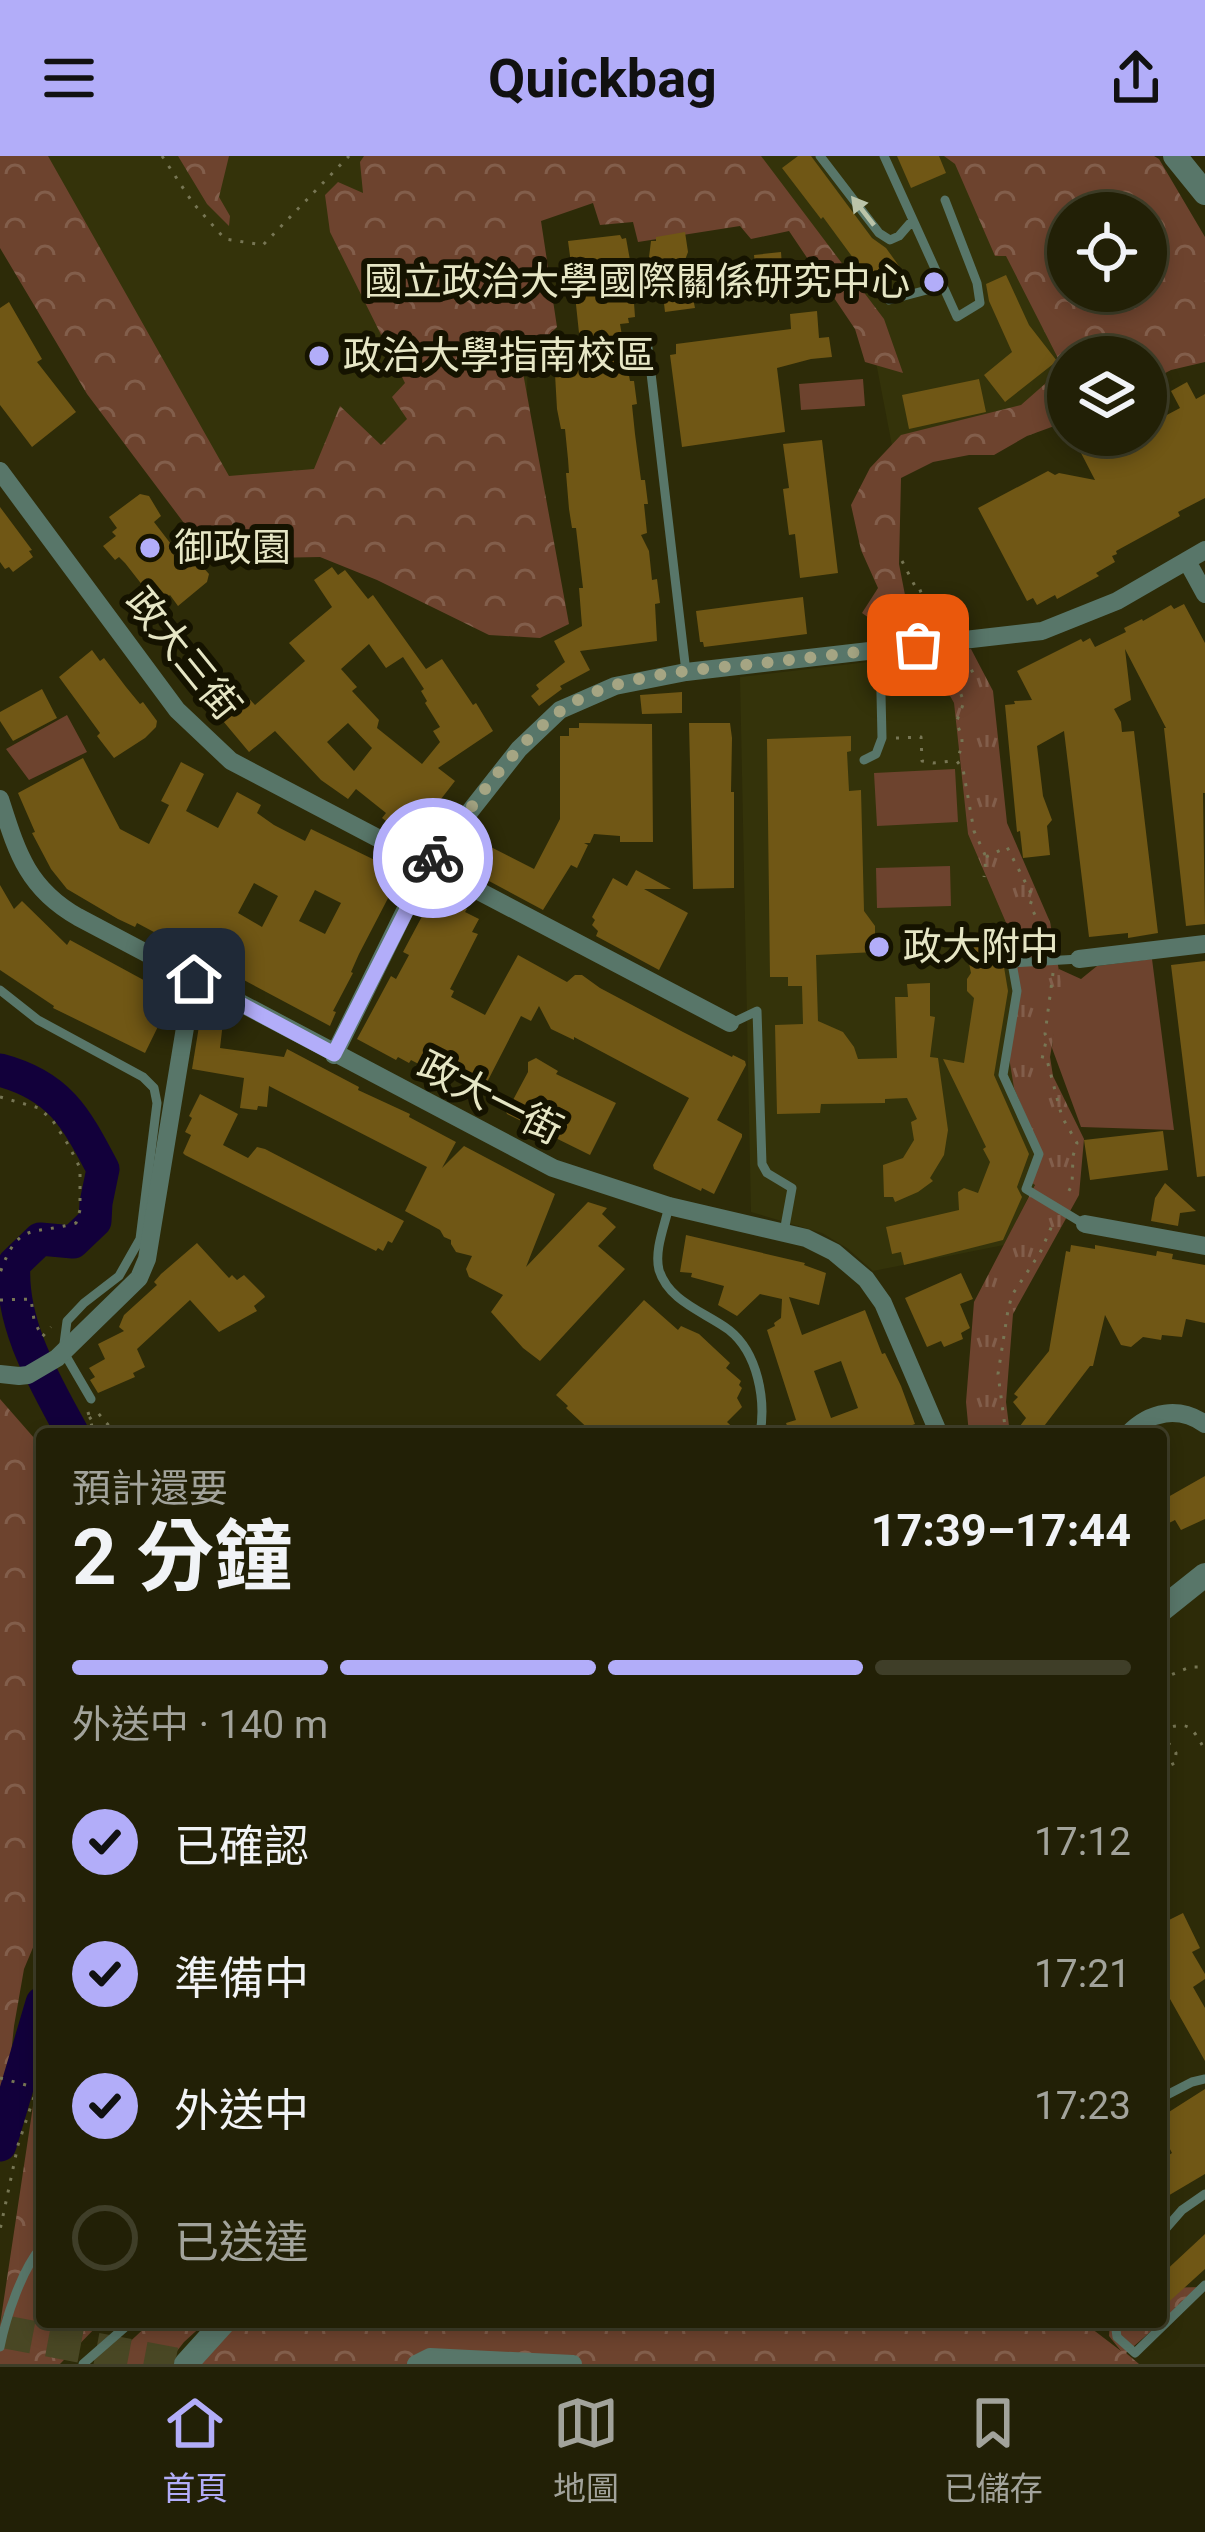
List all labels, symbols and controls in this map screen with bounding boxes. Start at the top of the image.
icon: menu [36,45,102,111]
icon: share [1103,45,1169,111]
text: Quickbag [488,47,717,110]
map controls [1047,192,1167,456]
button: locate [1047,192,1167,312]
one-way arrow [851,196,875,227]
place label: 國立政治大學國際關係研究中心 [364,259,910,305]
marker: 國立政治大學國際關係研究中心 [921,269,947,295]
place label: 政治大學指南校區 [343,333,655,379]
button: layers [1047,336,1167,456]
marker: 政治大學指南校區 [306,343,332,369]
place label: 御政園 [174,525,291,571]
marker: 御政園 [137,535,163,561]
street label: 政大三街 [116,579,250,729]
pin [867,594,969,696]
icon: bag [885,612,951,678]
courier [373,798,493,918]
icon: bike [400,825,466,891]
place label: 政大附中 [903,924,1059,970]
pin [143,928,245,1030]
marker: 政大附中 [866,934,892,960]
icon: home [161,946,227,1012]
street label: 政大一街 [410,1042,570,1154]
text: 預計還要 [72,1466,228,1512]
text: 17:39–17:44 [871,1504,1131,1557]
text: 2 分鐘 [72,1512,292,1603]
text: 外送中 · 140 m [72,1702,328,1748]
icon: check [72,1809,138,1875]
text: 17:12 [1034,1819,1131,1865]
text: 已確認 [174,1820,309,1873]
icon: check [72,1941,138,2007]
text: 17:21 [1034,1951,1131,1997]
text: 準備中 [174,1952,309,2005]
icon: check [72,2073,138,2139]
text: 17:23 [1034,2083,1131,2129]
text: 外送中 [174,2084,309,2137]
text: 已送達 [174,2216,309,2269]
tab: 首頁 [162,2390,228,2510]
tab: 地圖 [553,2390,619,2510]
tab: 已儲存 [944,2390,1043,2510]

